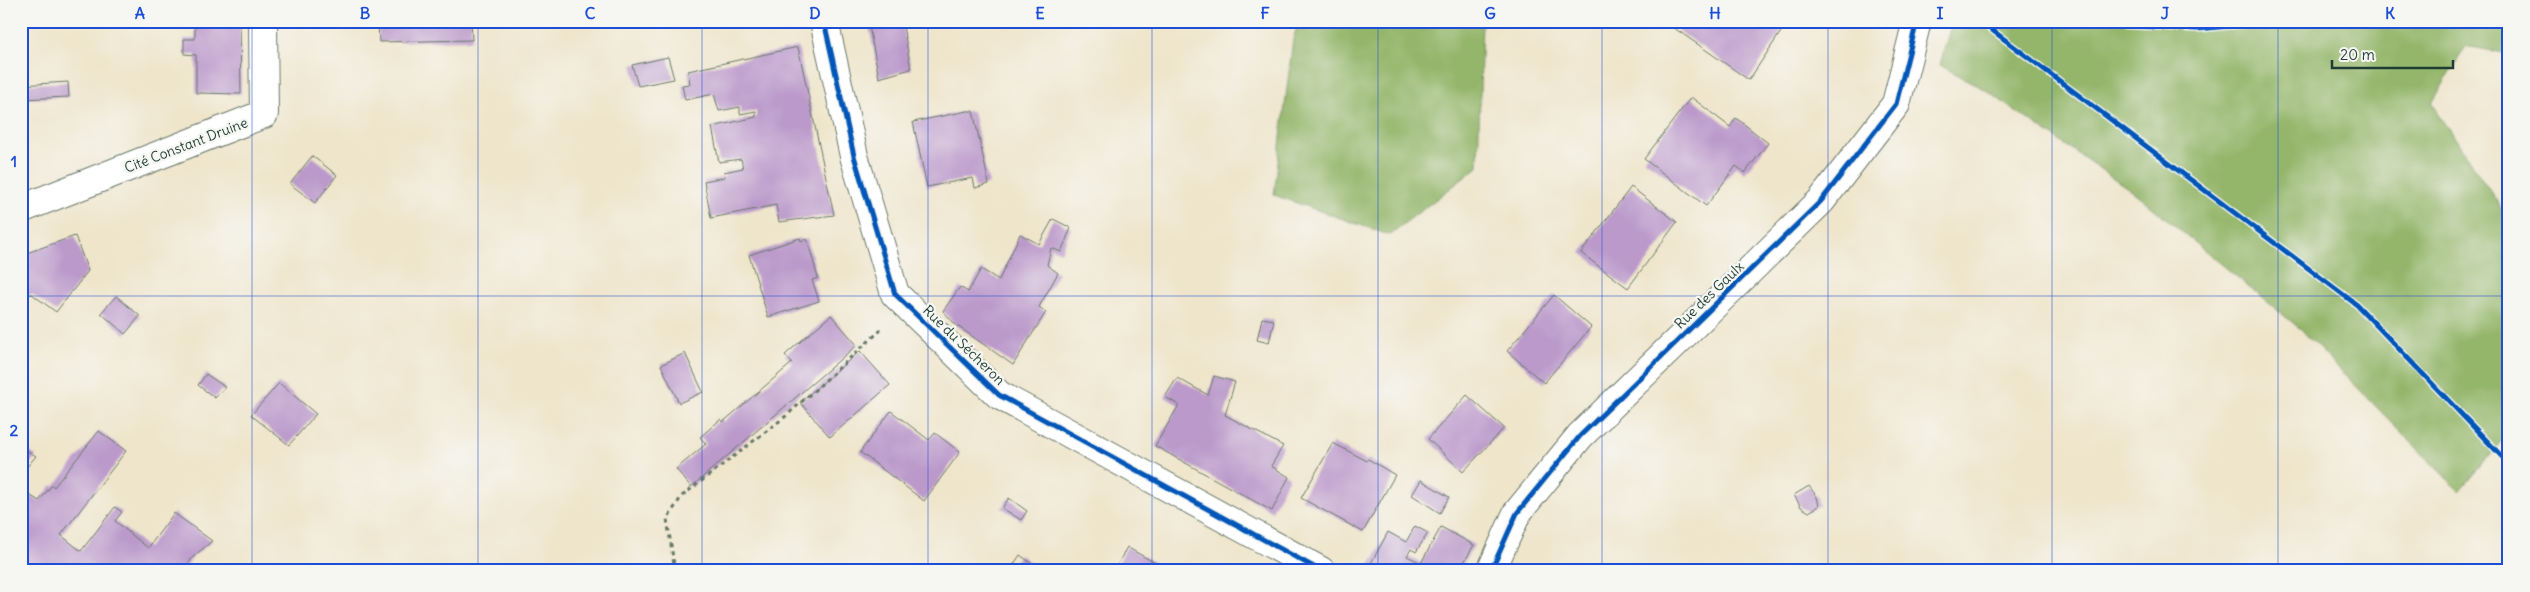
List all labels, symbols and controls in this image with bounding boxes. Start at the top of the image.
text: A [135,3,145,23]
text: B [360,3,371,23]
text: C [585,3,596,23]
text: D [809,3,821,23]
text: E [1035,3,1045,23]
text: F [1260,3,1270,23]
text: G [1484,3,1496,23]
text: H [1709,3,1721,23]
text: I [1937,3,1944,23]
text: J [2161,3,2170,23]
text: K [2385,3,2395,23]
scale bar [2332,38,2454,70]
text: 20 m [2340,45,2375,64]
street label: Cité Constant Druine [122,113,250,177]
text: 1 [11,151,17,171]
street label: Rue des Gaulx [1671,257,1748,333]
street label: Rue du Sécheron [919,301,1009,389]
text: 2 [10,420,19,440]

